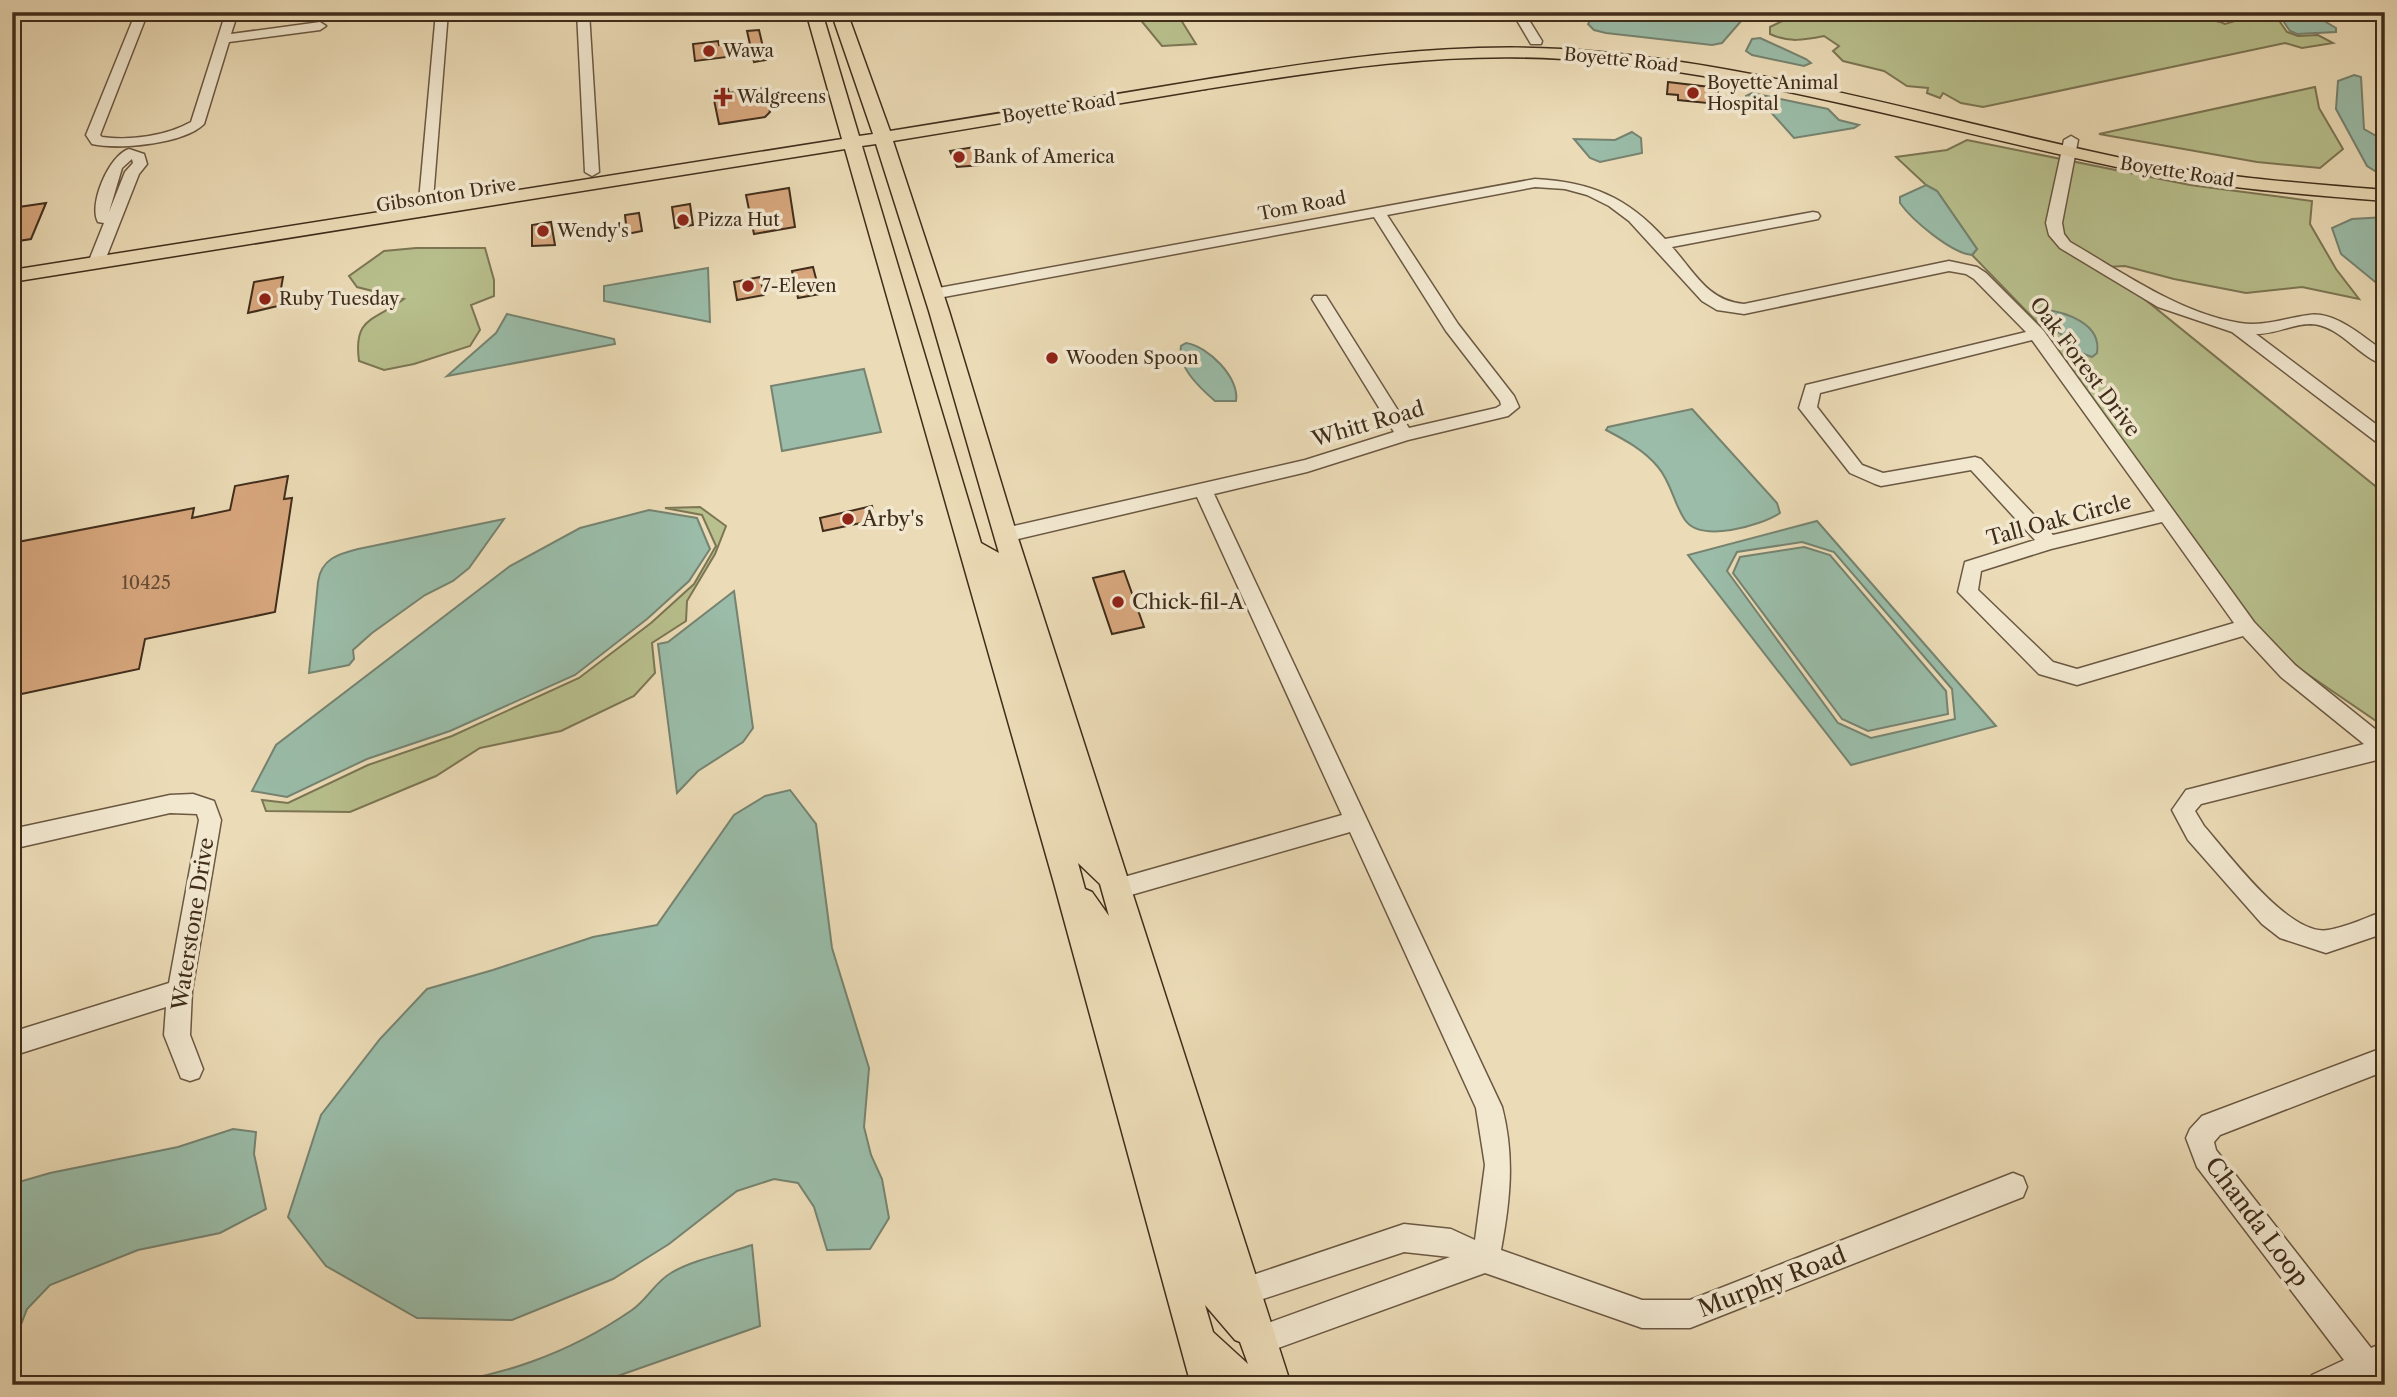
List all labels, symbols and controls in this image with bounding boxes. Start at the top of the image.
place label: Wawa [722,40,775,62]
marker: Wawa [701,43,717,59]
street label: Boyette Road [1563,43,1679,77]
place label: Boyette Animal Hospital [1707,72,1838,115]
marker: Boyette Animal Hospital [1685,85,1701,101]
place label: Walgreens [736,86,826,108]
street label: Boyette Road [1001,88,1117,128]
marker: Walgreens [715,89,731,105]
place label: Bank of America [973,146,1115,168]
marker: Bank of America [951,149,967,165]
street label: Boyette Road [2119,152,2235,192]
street label: Gibsonton Drive [375,173,517,217]
street label: Tom Road [1256,187,1348,225]
place label: Pizza Hut [697,209,780,231]
marker: Pizza Hut [675,212,691,228]
place label: Wendy's [556,220,629,242]
marker: Wendy's [535,223,551,239]
place label: 7-Eleven [762,275,837,297]
marker: 7-Eleven [740,278,756,294]
place label: Ruby Tuesday [279,288,400,310]
marker: Ruby Tuesday [257,291,273,307]
street label: Oak Forest Drive [2025,292,2146,441]
place label: Wooden Spoon [1065,347,1199,369]
marker: Wooden Spoon [1044,350,1060,366]
street label: Whitt Road [1308,396,1427,452]
street label: Tall Oak Circle [1984,488,2134,551]
place label: Arby's [861,506,924,531]
marker: Arby's [840,511,856,527]
house number: 10425 [121,572,171,594]
place label: Chick-fil-A [1132,589,1244,614]
marker: Chick-fil-A [1110,594,1126,610]
street label: Waterstone Drive [166,836,219,1013]
street label: Chanda Loop [2199,1151,2315,1292]
street label: Murphy Road [1694,1240,1850,1323]

